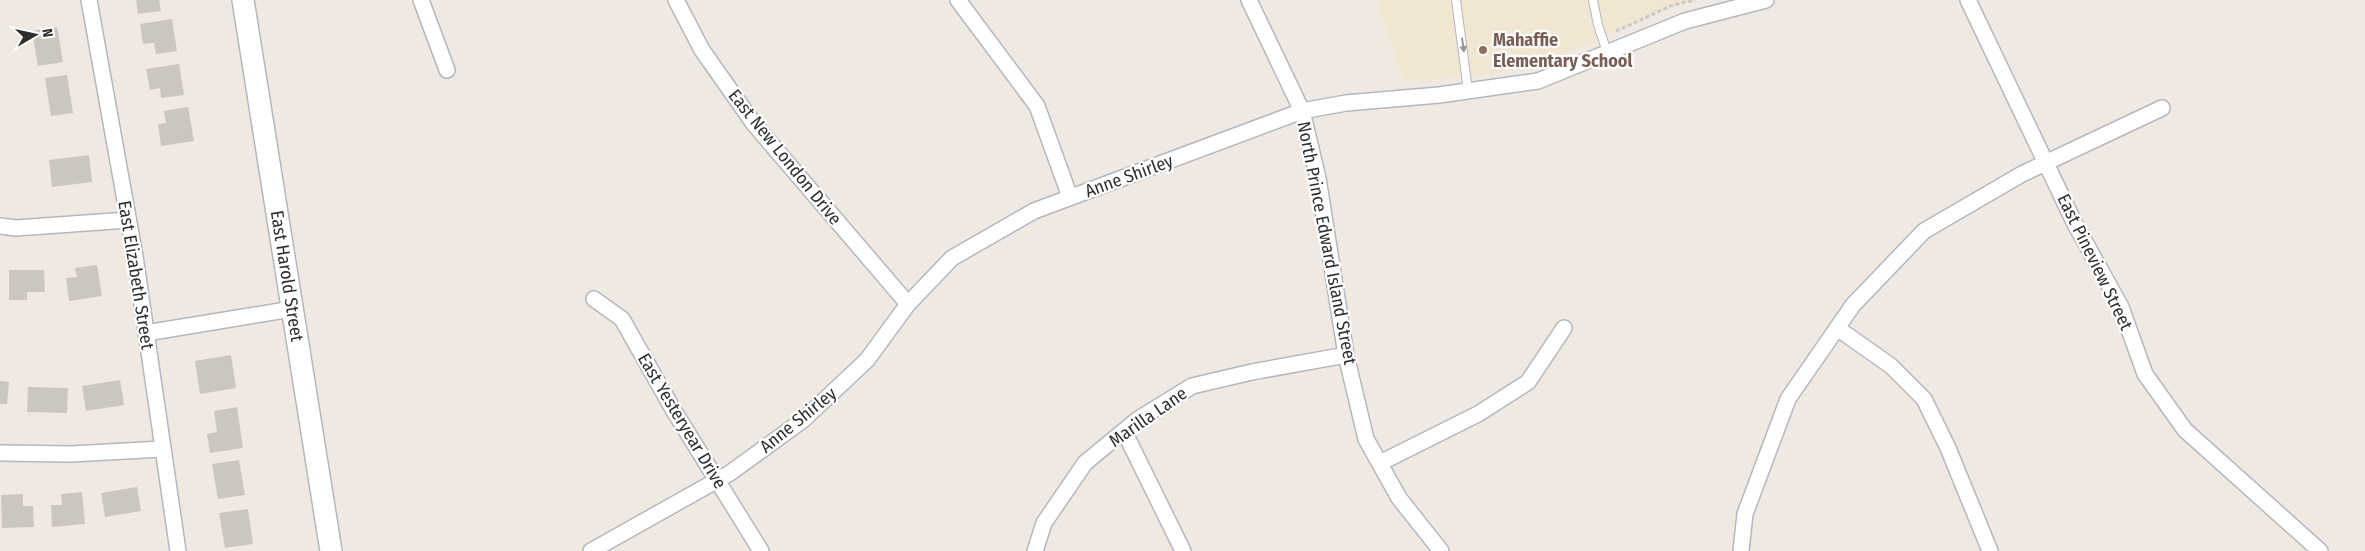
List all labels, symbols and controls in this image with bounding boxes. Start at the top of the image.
north arrow [10,10,60,60]
text: N [38,28,56,39]
place label: Mahaffie Elementary School [1493,29,1632,72]
one-way arrow [1459,38,1467,54]
marker: Mahaffie Elementary School [1477,44,1489,56]
street label: East New London Drive [724,85,846,229]
street label: North Prince Edward Island Street [1293,119,1361,367]
street label: Anne Shirley [1082,150,1176,202]
street label: East Pineview Street [2053,190,2138,334]
street label: East Elizabeth Street [113,199,159,351]
street label: East Harold Street [266,209,308,343]
street label: East Yesteryear Drive [633,349,731,493]
street label: Anne Shirley [755,382,841,458]
street label: Marilla Lane [1105,382,1191,452]

